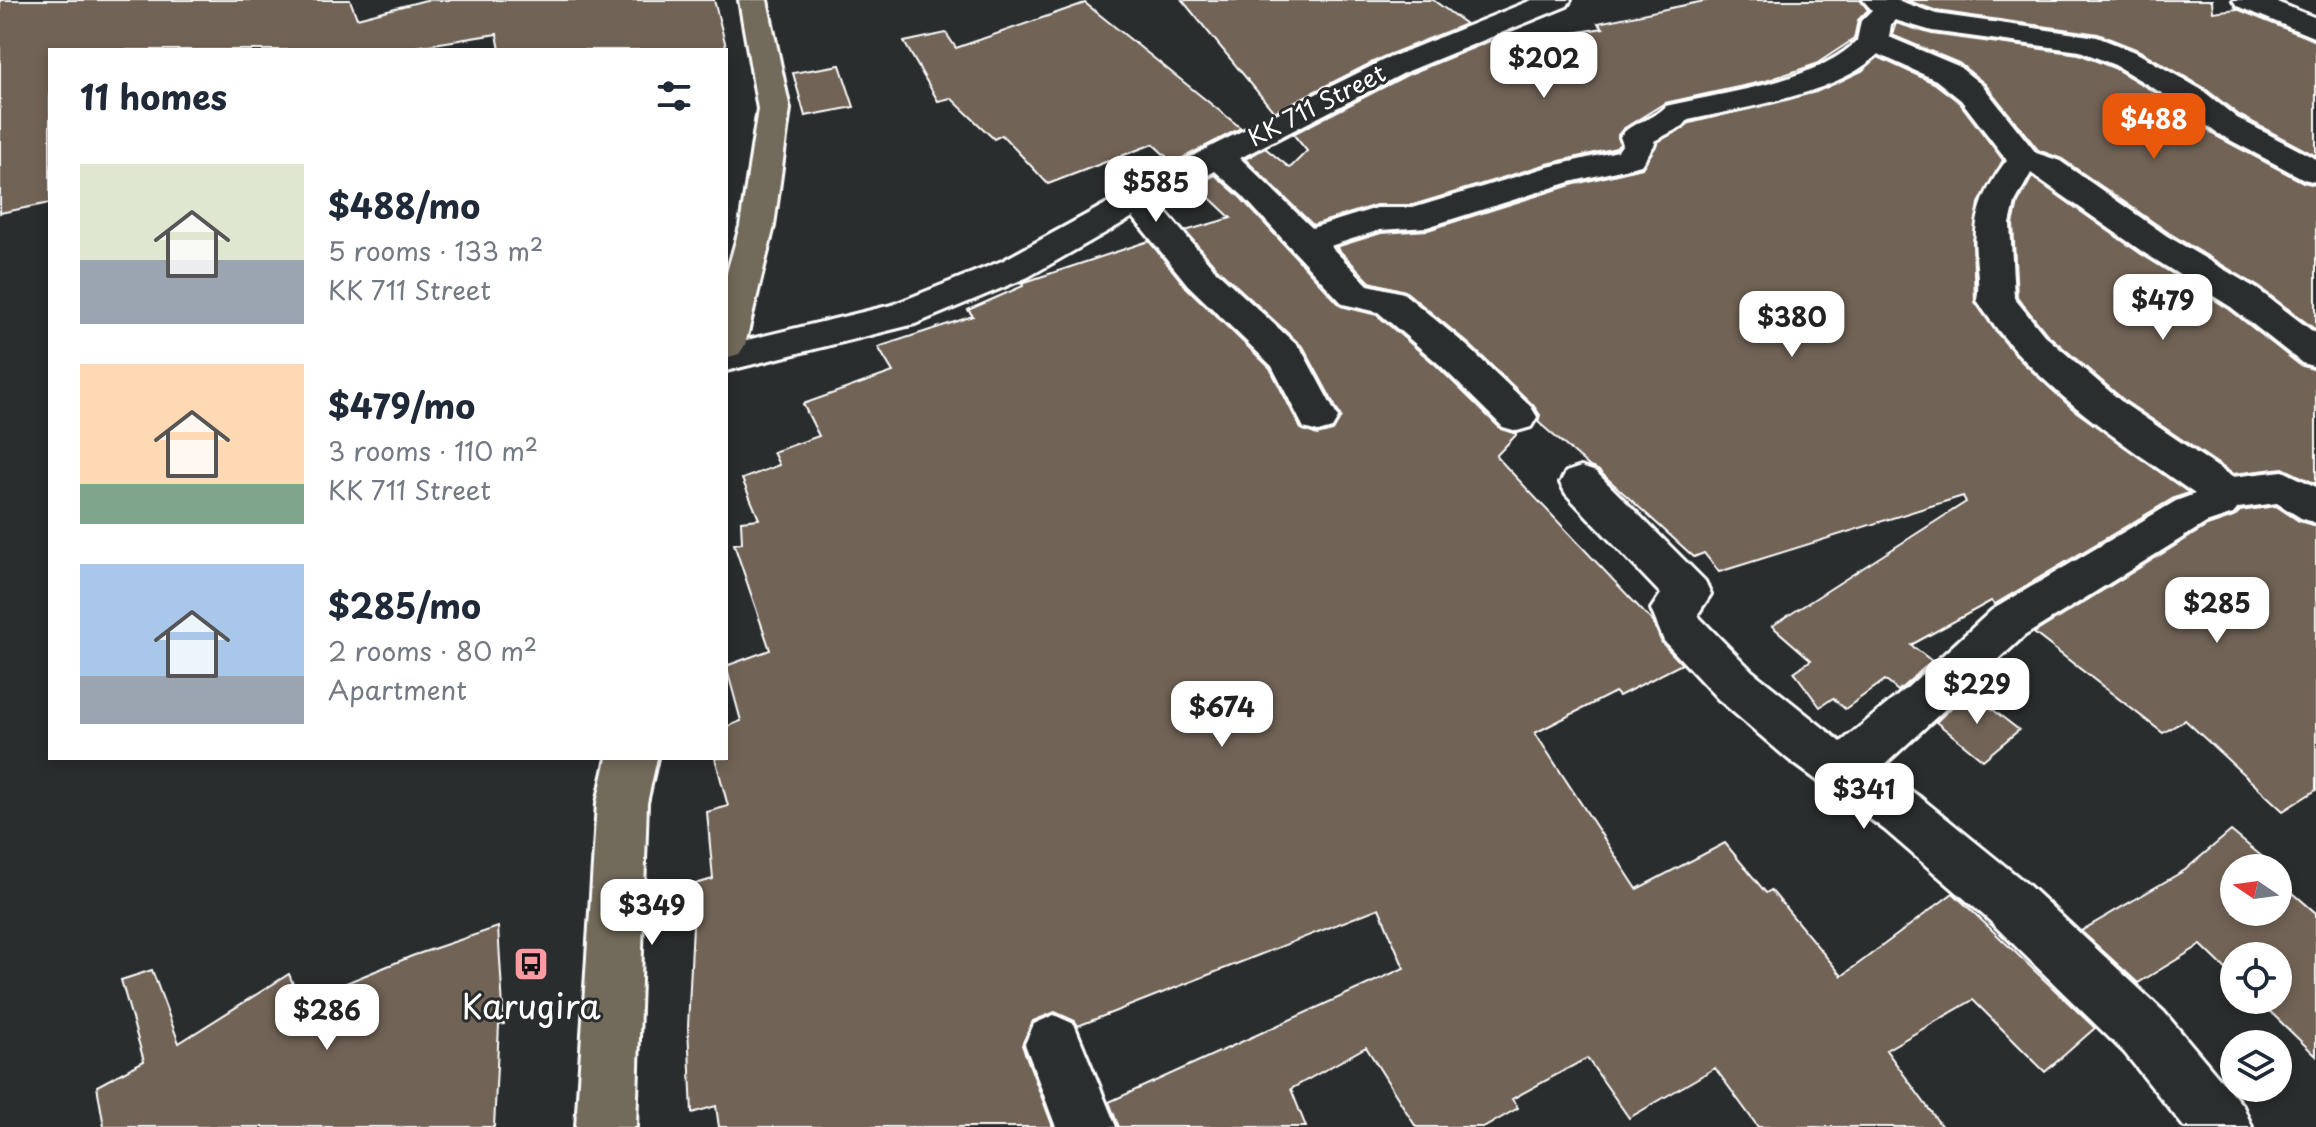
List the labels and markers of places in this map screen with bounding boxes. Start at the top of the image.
pin: $202 [1497,32,1591,100]
pin: $488 [2107,93,2201,161]
pin: $585 [1109,156,1203,224]
pin: $479 [2116,274,2210,342]
pin: $380 [1745,291,1839,359]
pin: $285 [2170,577,2264,645]
pin: $229 [1930,658,2024,726]
pin: $674 [1175,681,1269,749]
pin: $341 [1817,763,1911,831]
pin: $349 [605,879,699,947]
bus stop icon: Karugira [512,945,550,983]
place label: Karugira [461,979,601,1031]
pin: $286 [280,984,374,1052]

